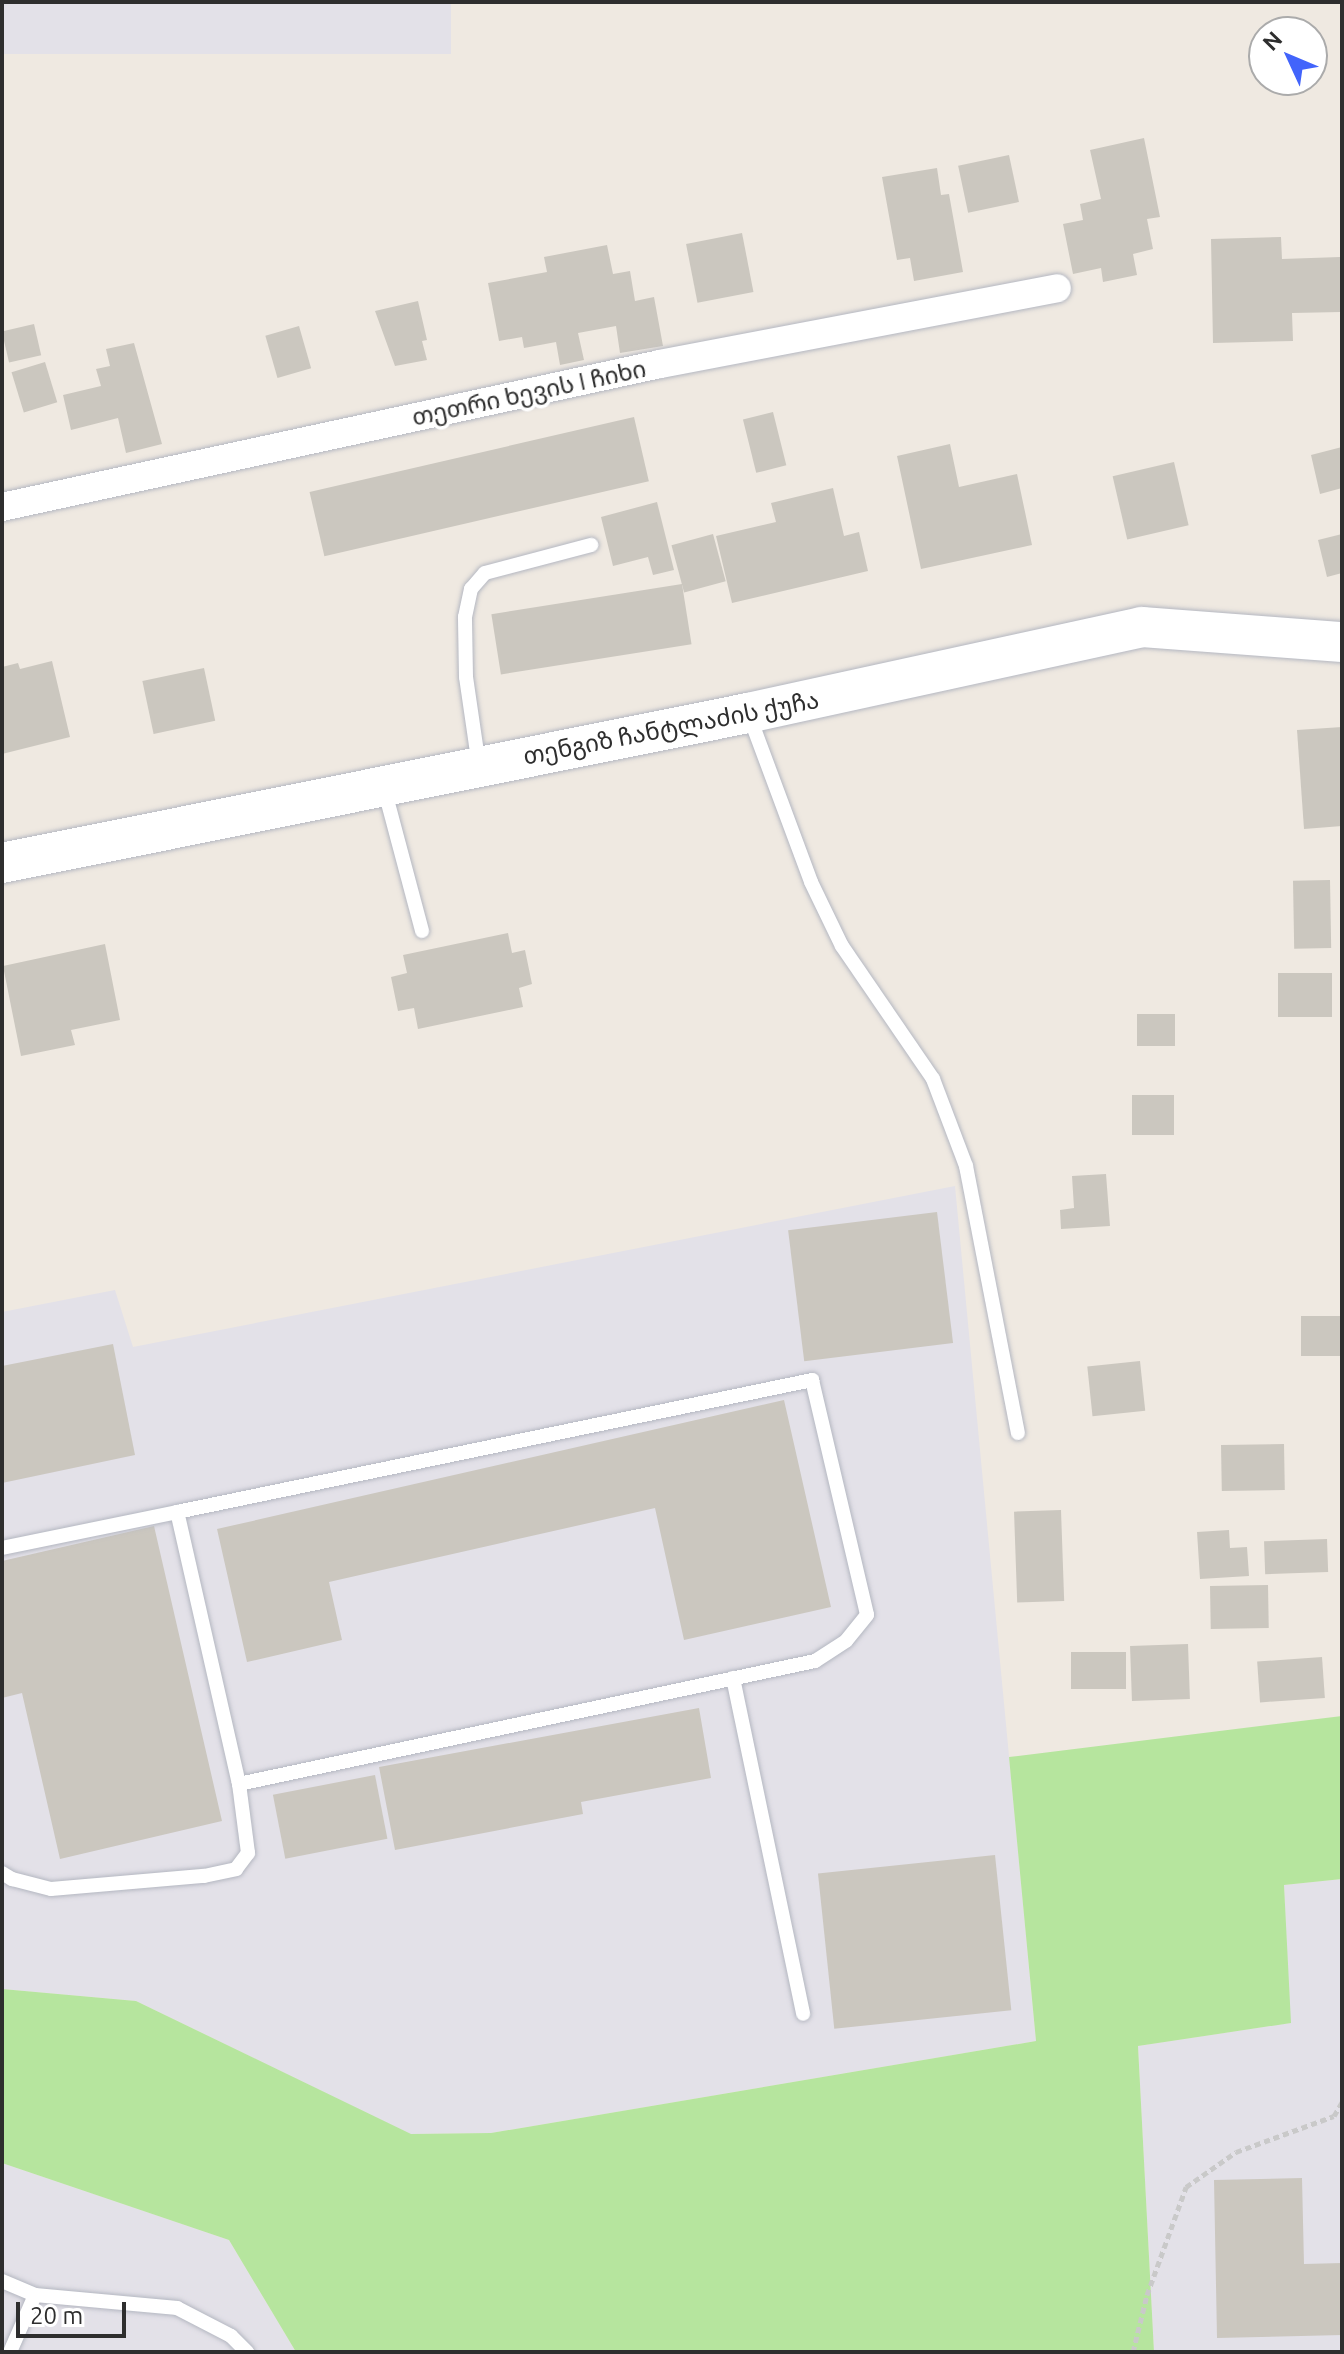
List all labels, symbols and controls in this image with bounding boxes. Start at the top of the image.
north arrow [1248,16,1328,96]
text: N [1257,26,1287,55]
street label: თეთრი ხევის I ჩიხი [409,354,649,432]
street label: თენგიზ ჩანტლაძის ქუჩა [521,685,821,771]
scale bar [20,2286,130,2336]
text: 20 m [30,2302,83,2329]

